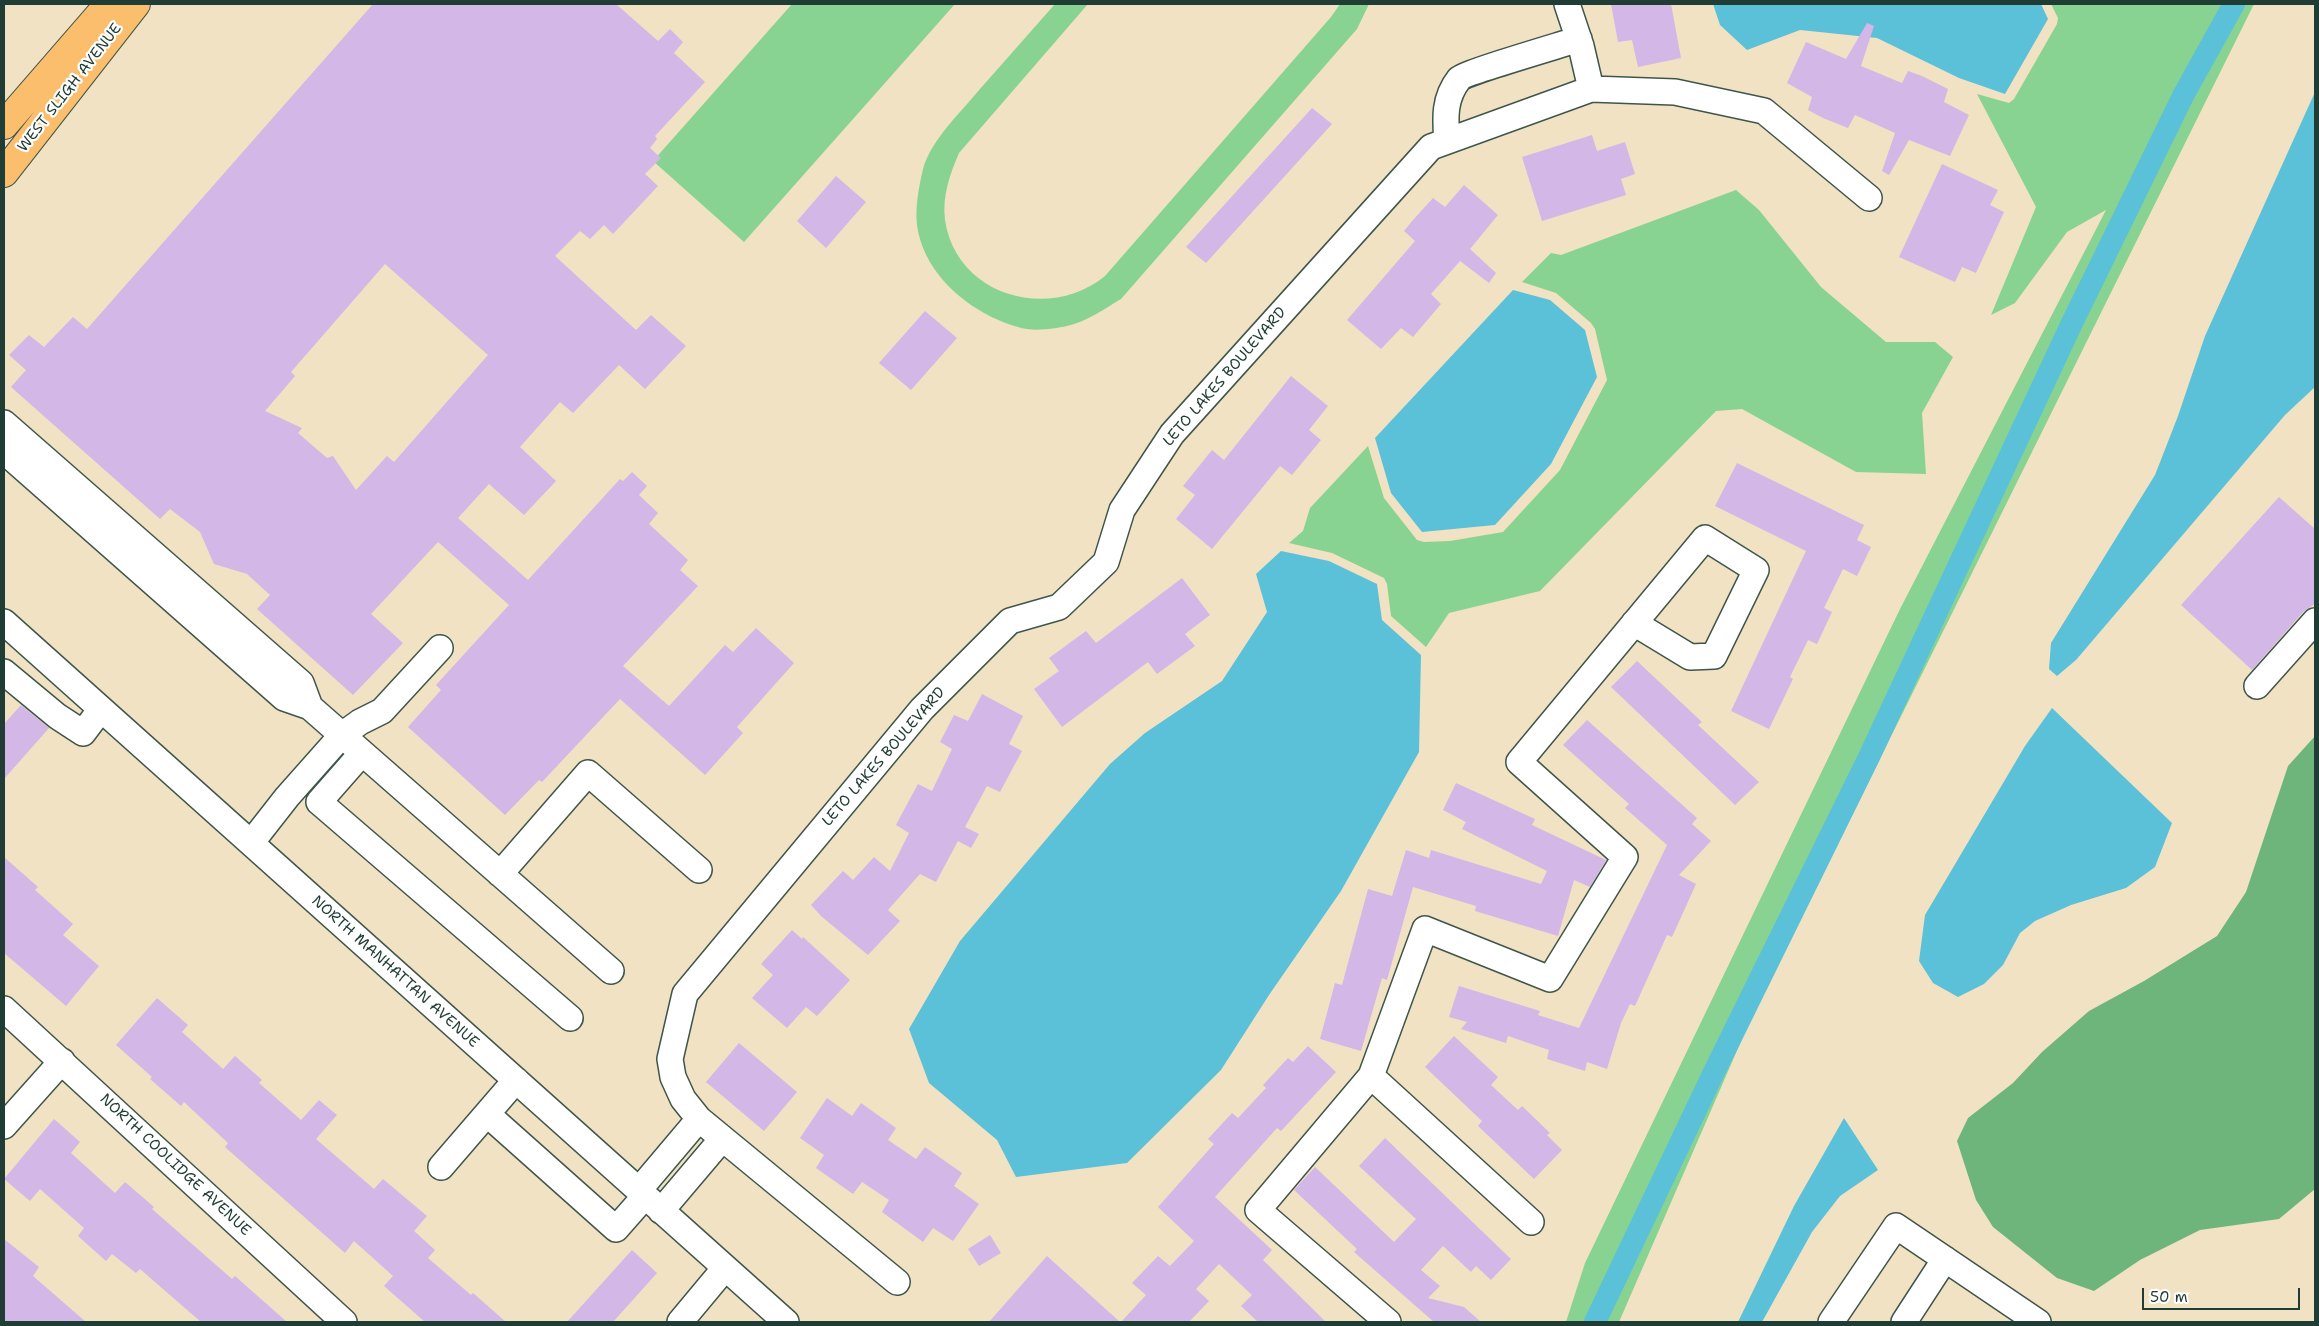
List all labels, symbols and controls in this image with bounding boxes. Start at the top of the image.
street label: WEST SLIGH AVENUE [14,20,126,156]
street label: LETO LAKES BOULEVARD [1160,304,1290,450]
street label: LETO LAKES BOULEVARD [819,684,949,830]
street label: NORTH MANHATTAN AVENUE [308,892,482,1052]
street label: NORTH COOLIDGE AVENUE [96,1090,254,1240]
scale bar [2144,1278,2302,1310]
text: 50 m [2150,1287,2188,1307]

